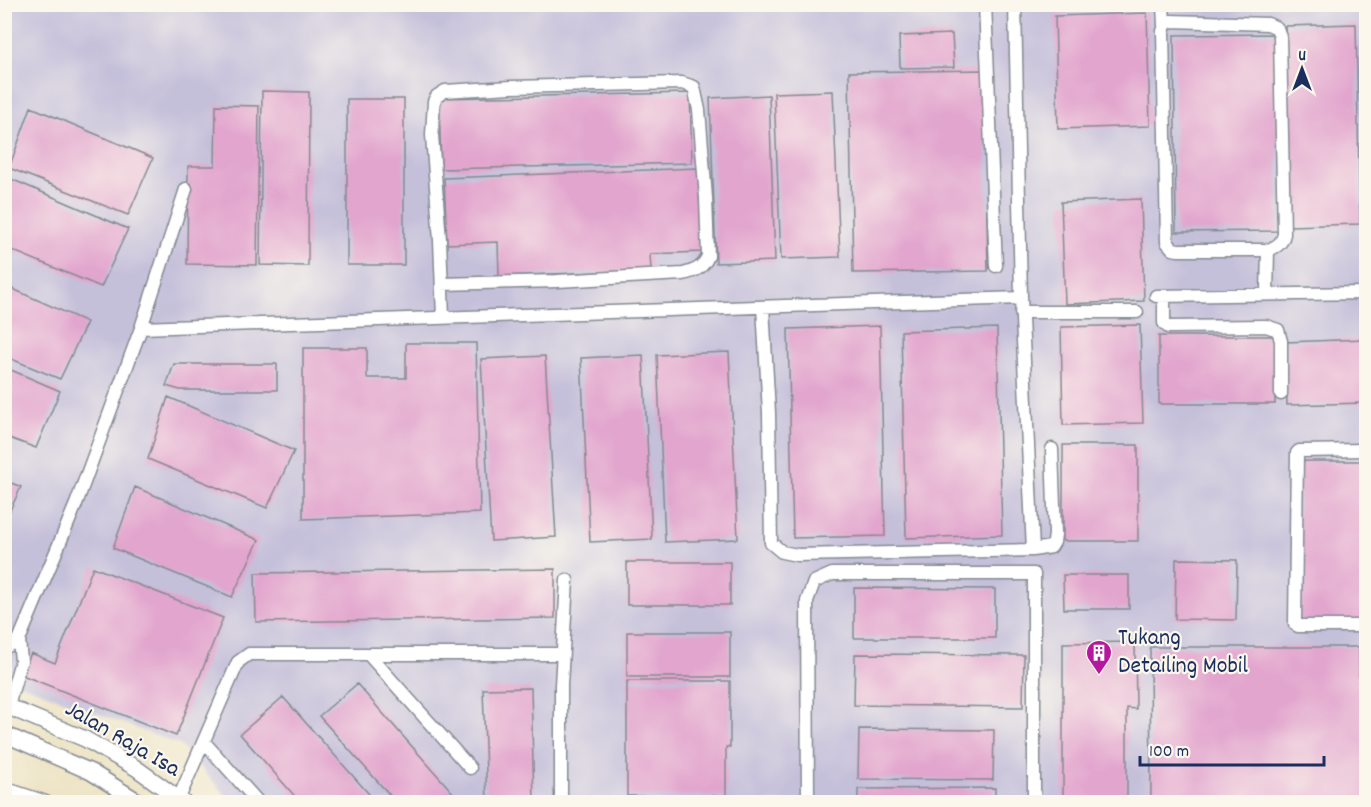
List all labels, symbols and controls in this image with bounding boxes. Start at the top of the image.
north arrow [1272,39,1332,99]
text: U [1298,45,1306,68]
place label: Tukang Detailing Mobil [1118,622,1248,684]
building icon: Tukang Detailing Mobil [1084,638,1114,676]
street label: Jalan Raja Isa [58,693,187,787]
scale bar [1140,729,1324,767]
text: 100 m [1149,740,1189,765]

